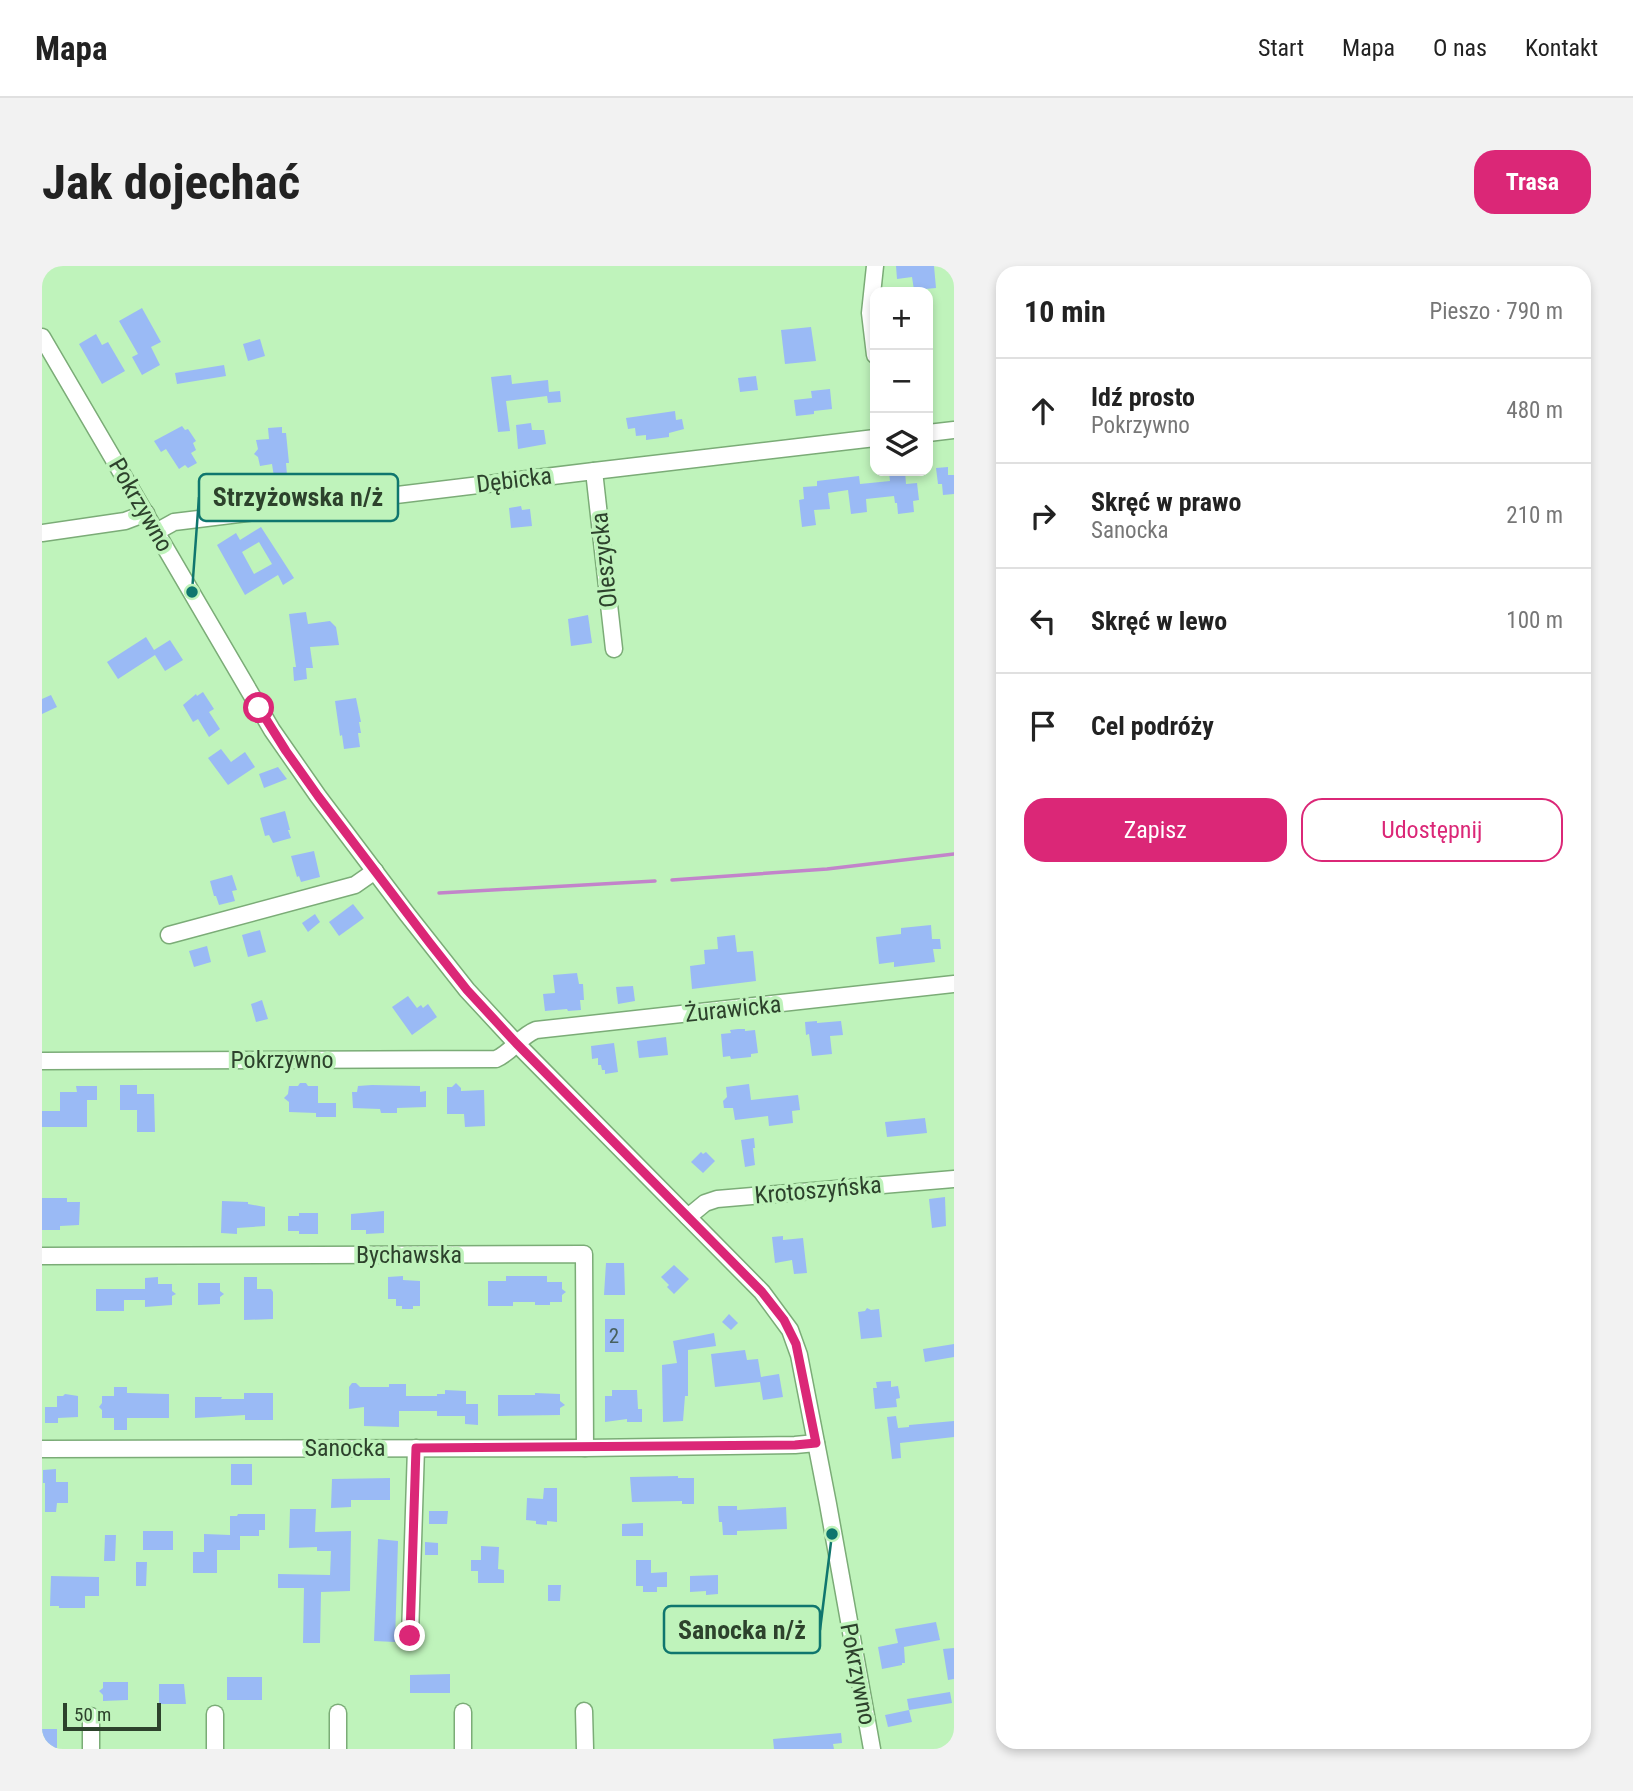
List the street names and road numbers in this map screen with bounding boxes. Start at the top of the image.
street label: Pokrzywno [103,453,179,557]
street label: Dębicka [475,461,553,499]
street label: Oleszycka [585,511,623,609]
street label: Żurawicka [683,990,783,1028]
street label: Pokrzywno [230,1046,334,1074]
street label: Krotoszyńska [753,1170,883,1210]
street label: Bychawska [356,1241,462,1269]
street label: Sanocka [304,1434,386,1462]
street label: Pokrzywno [834,1621,882,1727]

